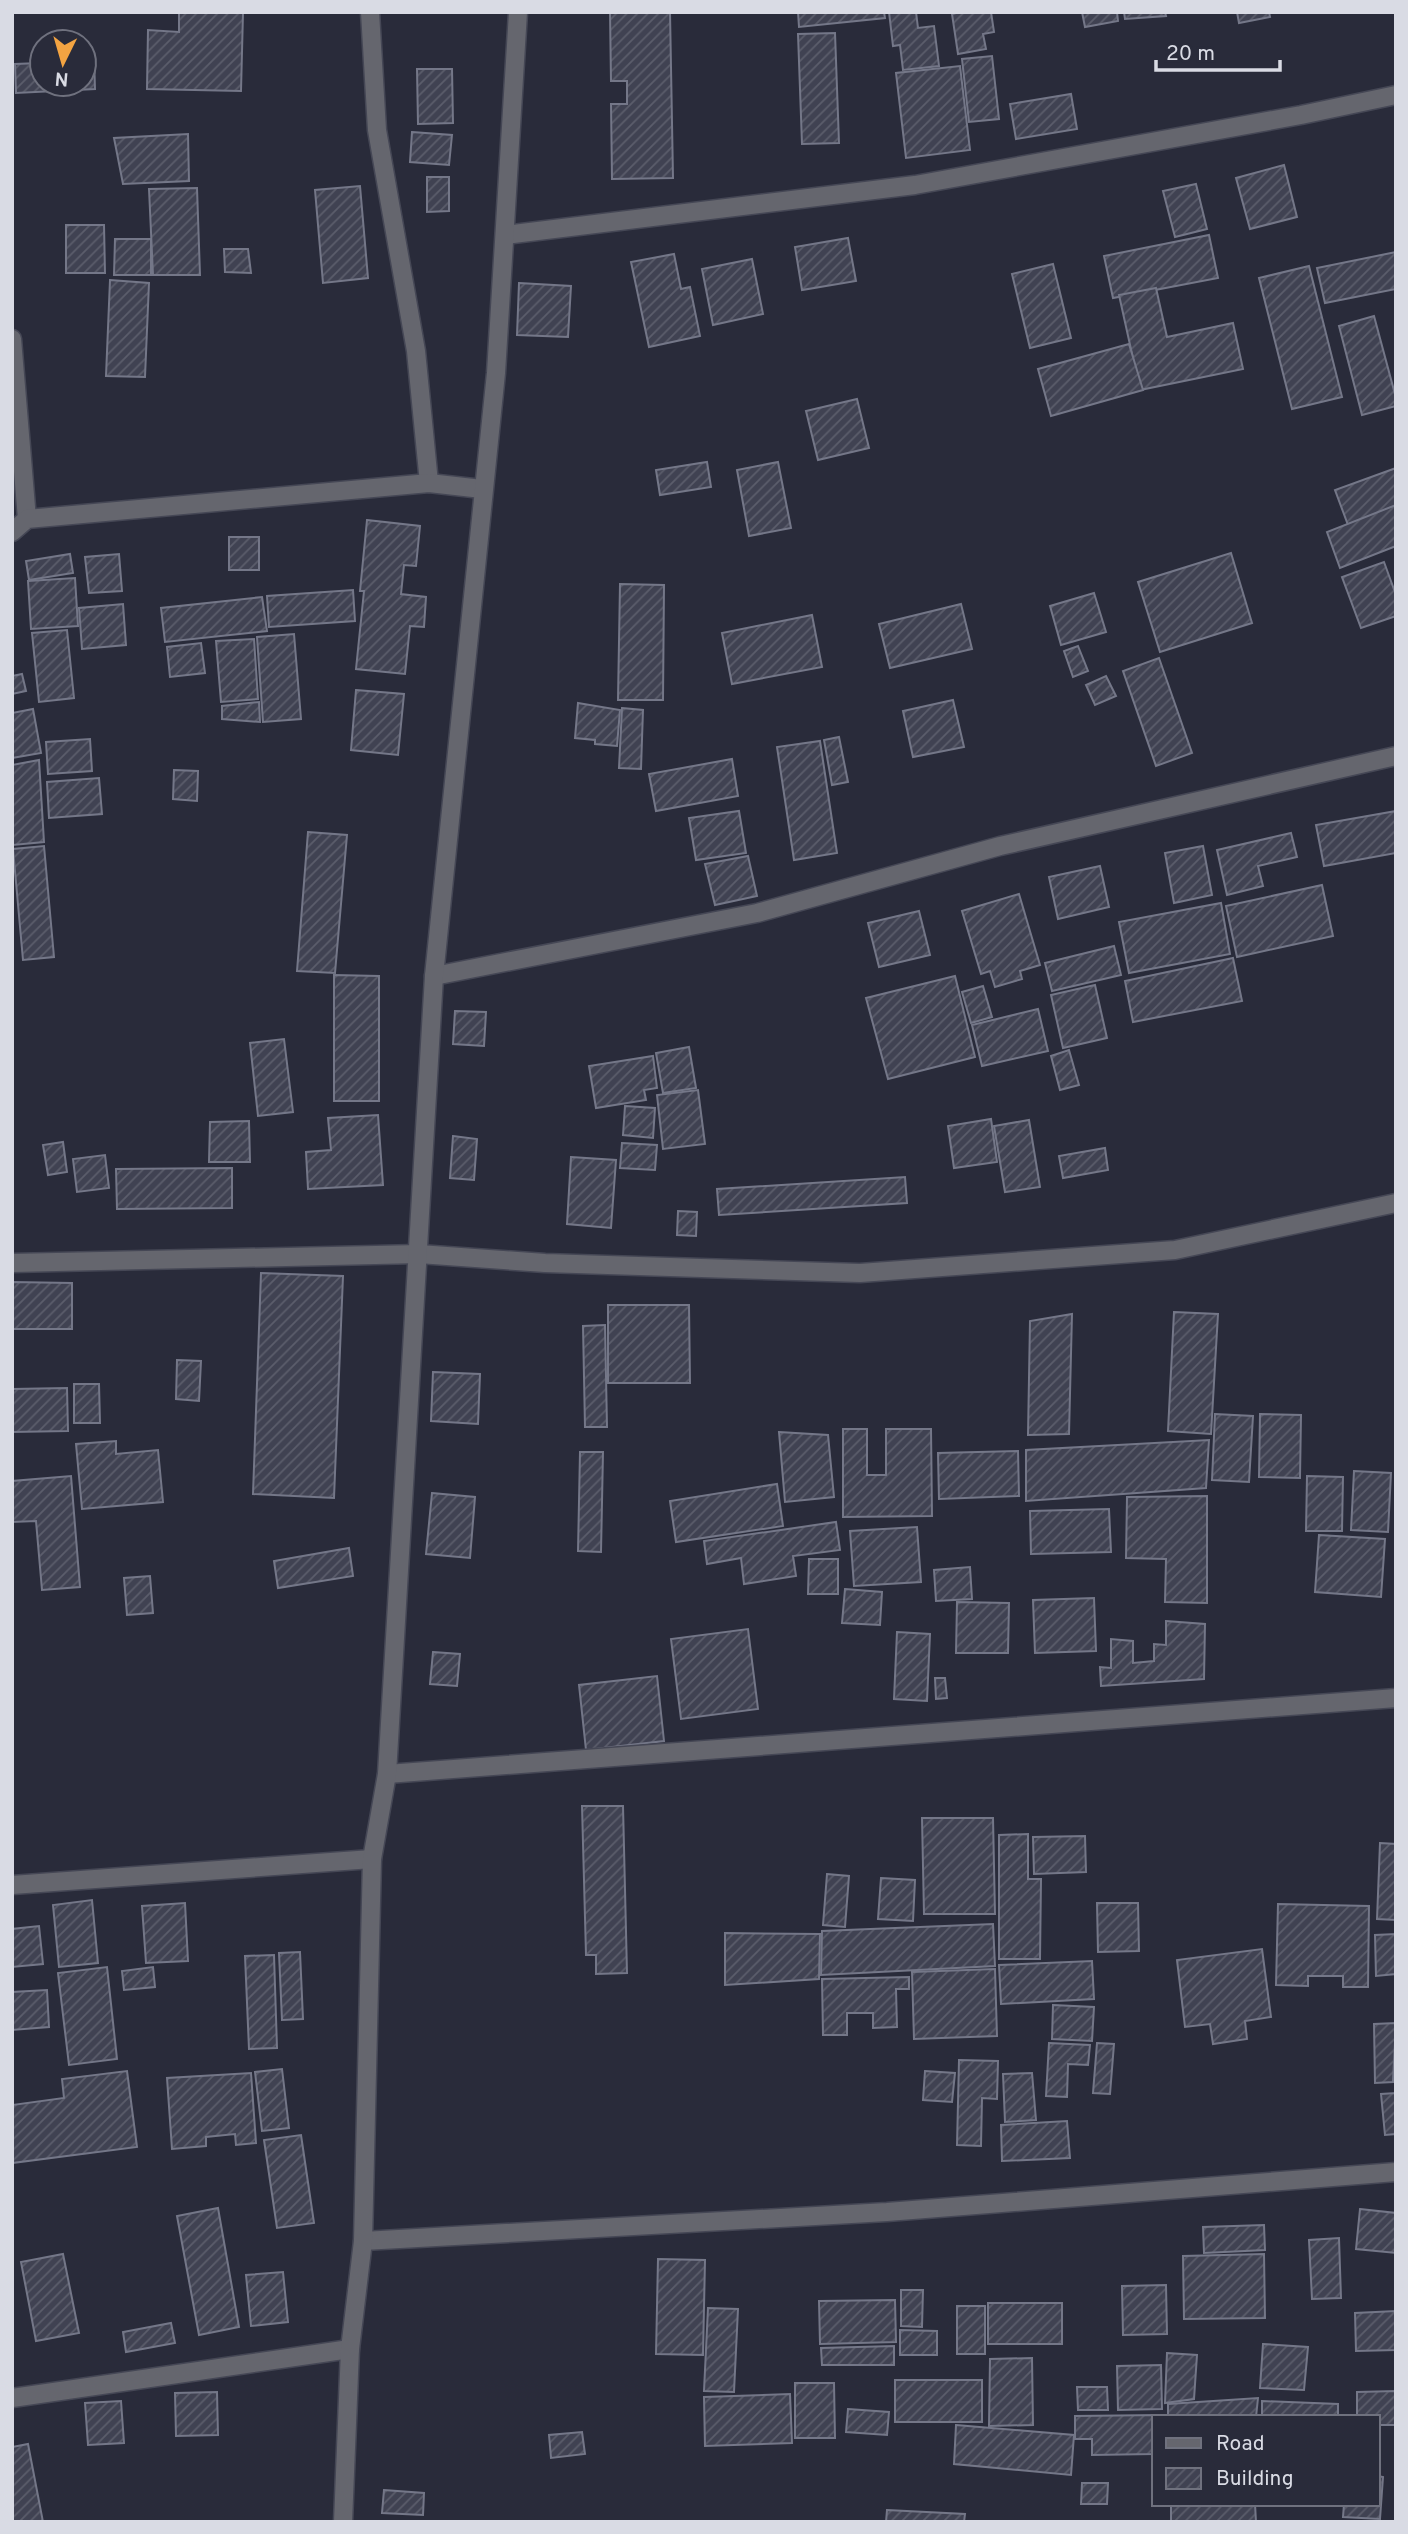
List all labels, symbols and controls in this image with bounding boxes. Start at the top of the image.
north arrow [28,28,98,98]
scale bar [1156,28,1280,72]
text: 20 m [1166,41,1215,68]
text: N [54,65,70,90]
legend [1152,2415,1380,2506]
text: Road [1216,2431,1265,2458]
text: Building [1216,2466,1294,2493]

